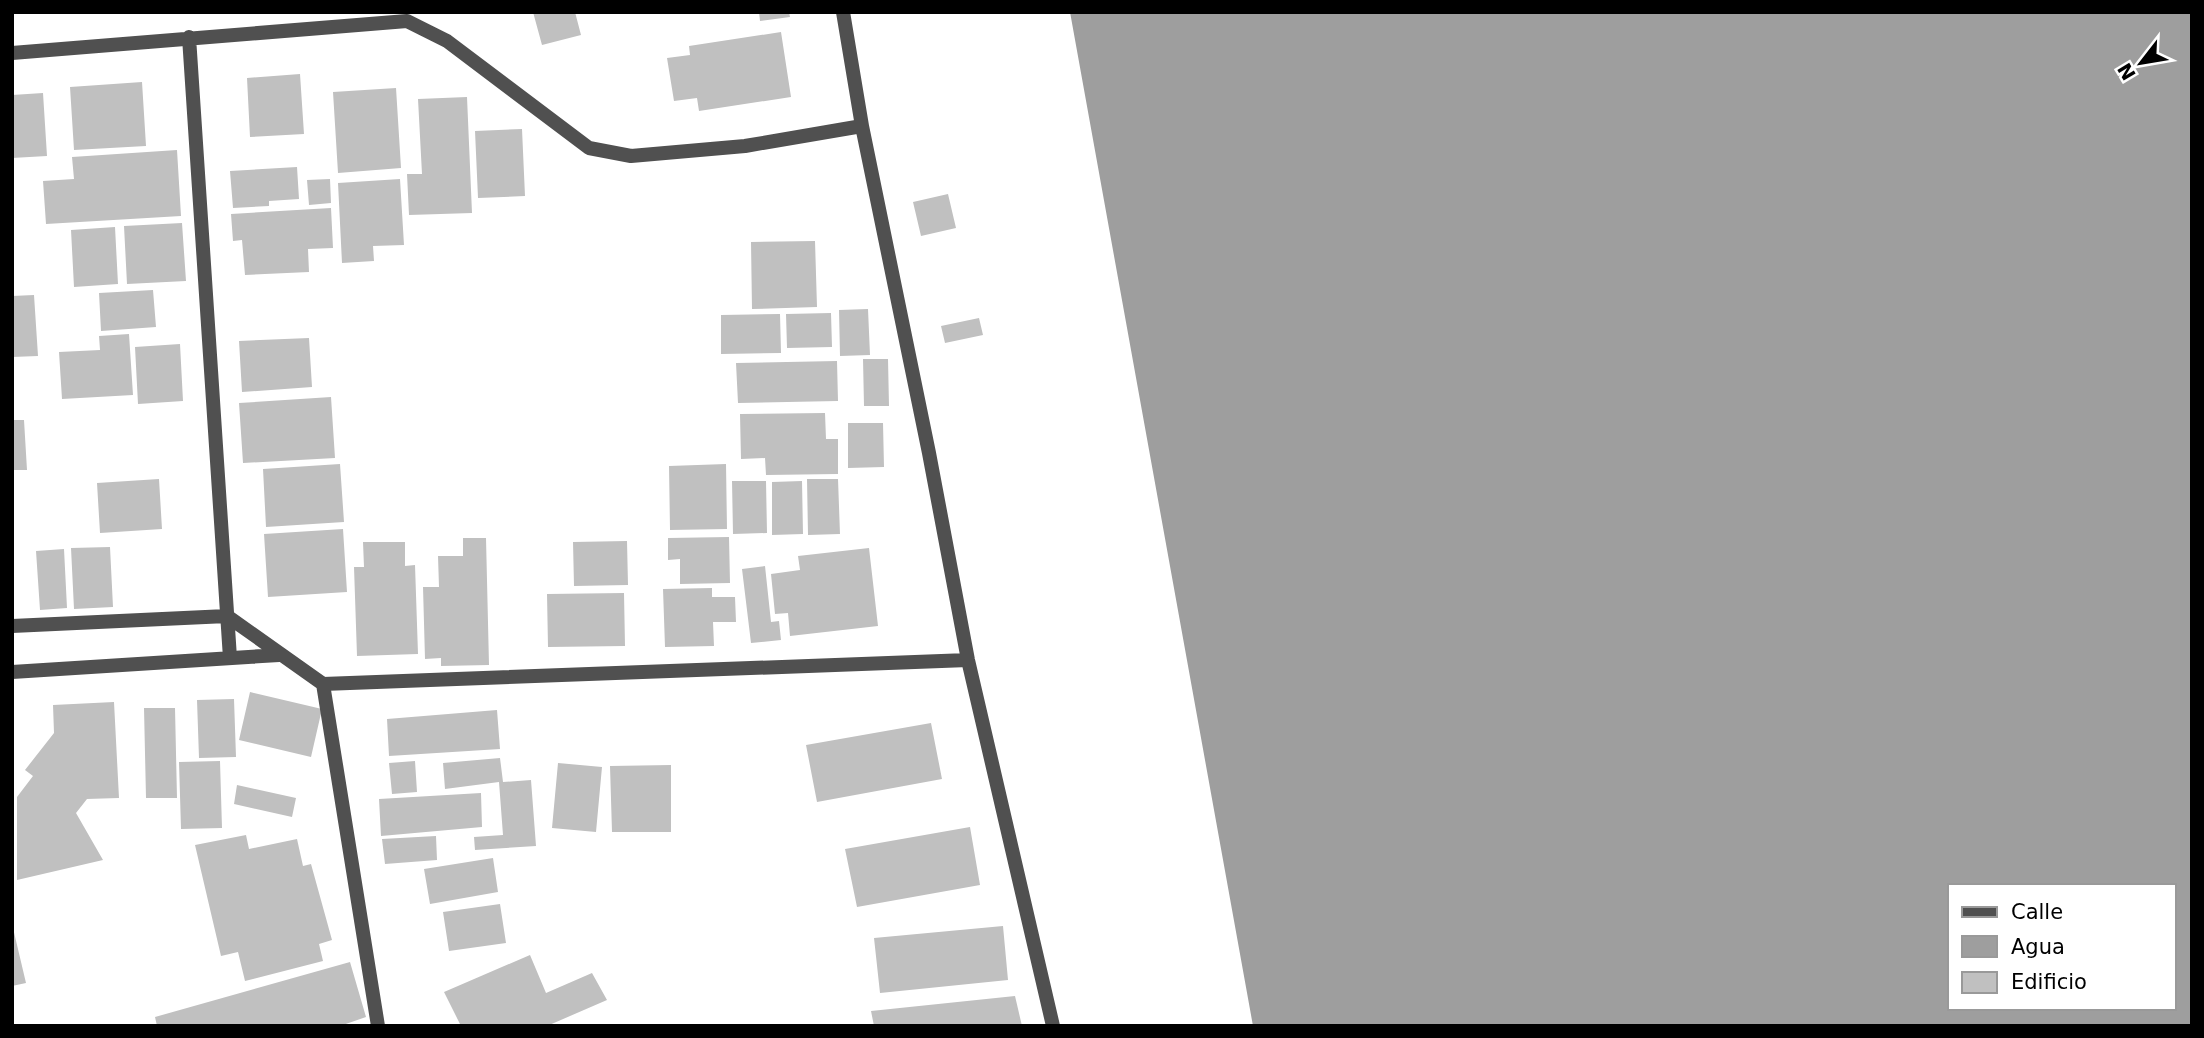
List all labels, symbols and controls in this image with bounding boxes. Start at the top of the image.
north arrow [2106,28,2176,98]
text: N [2113,59,2140,84]
legend [1948,884,2176,1010]
text: Calle [2011,900,2063,924]
text: Agua [2011,935,2065,959]
text: Edificio [2011,970,2087,994]

